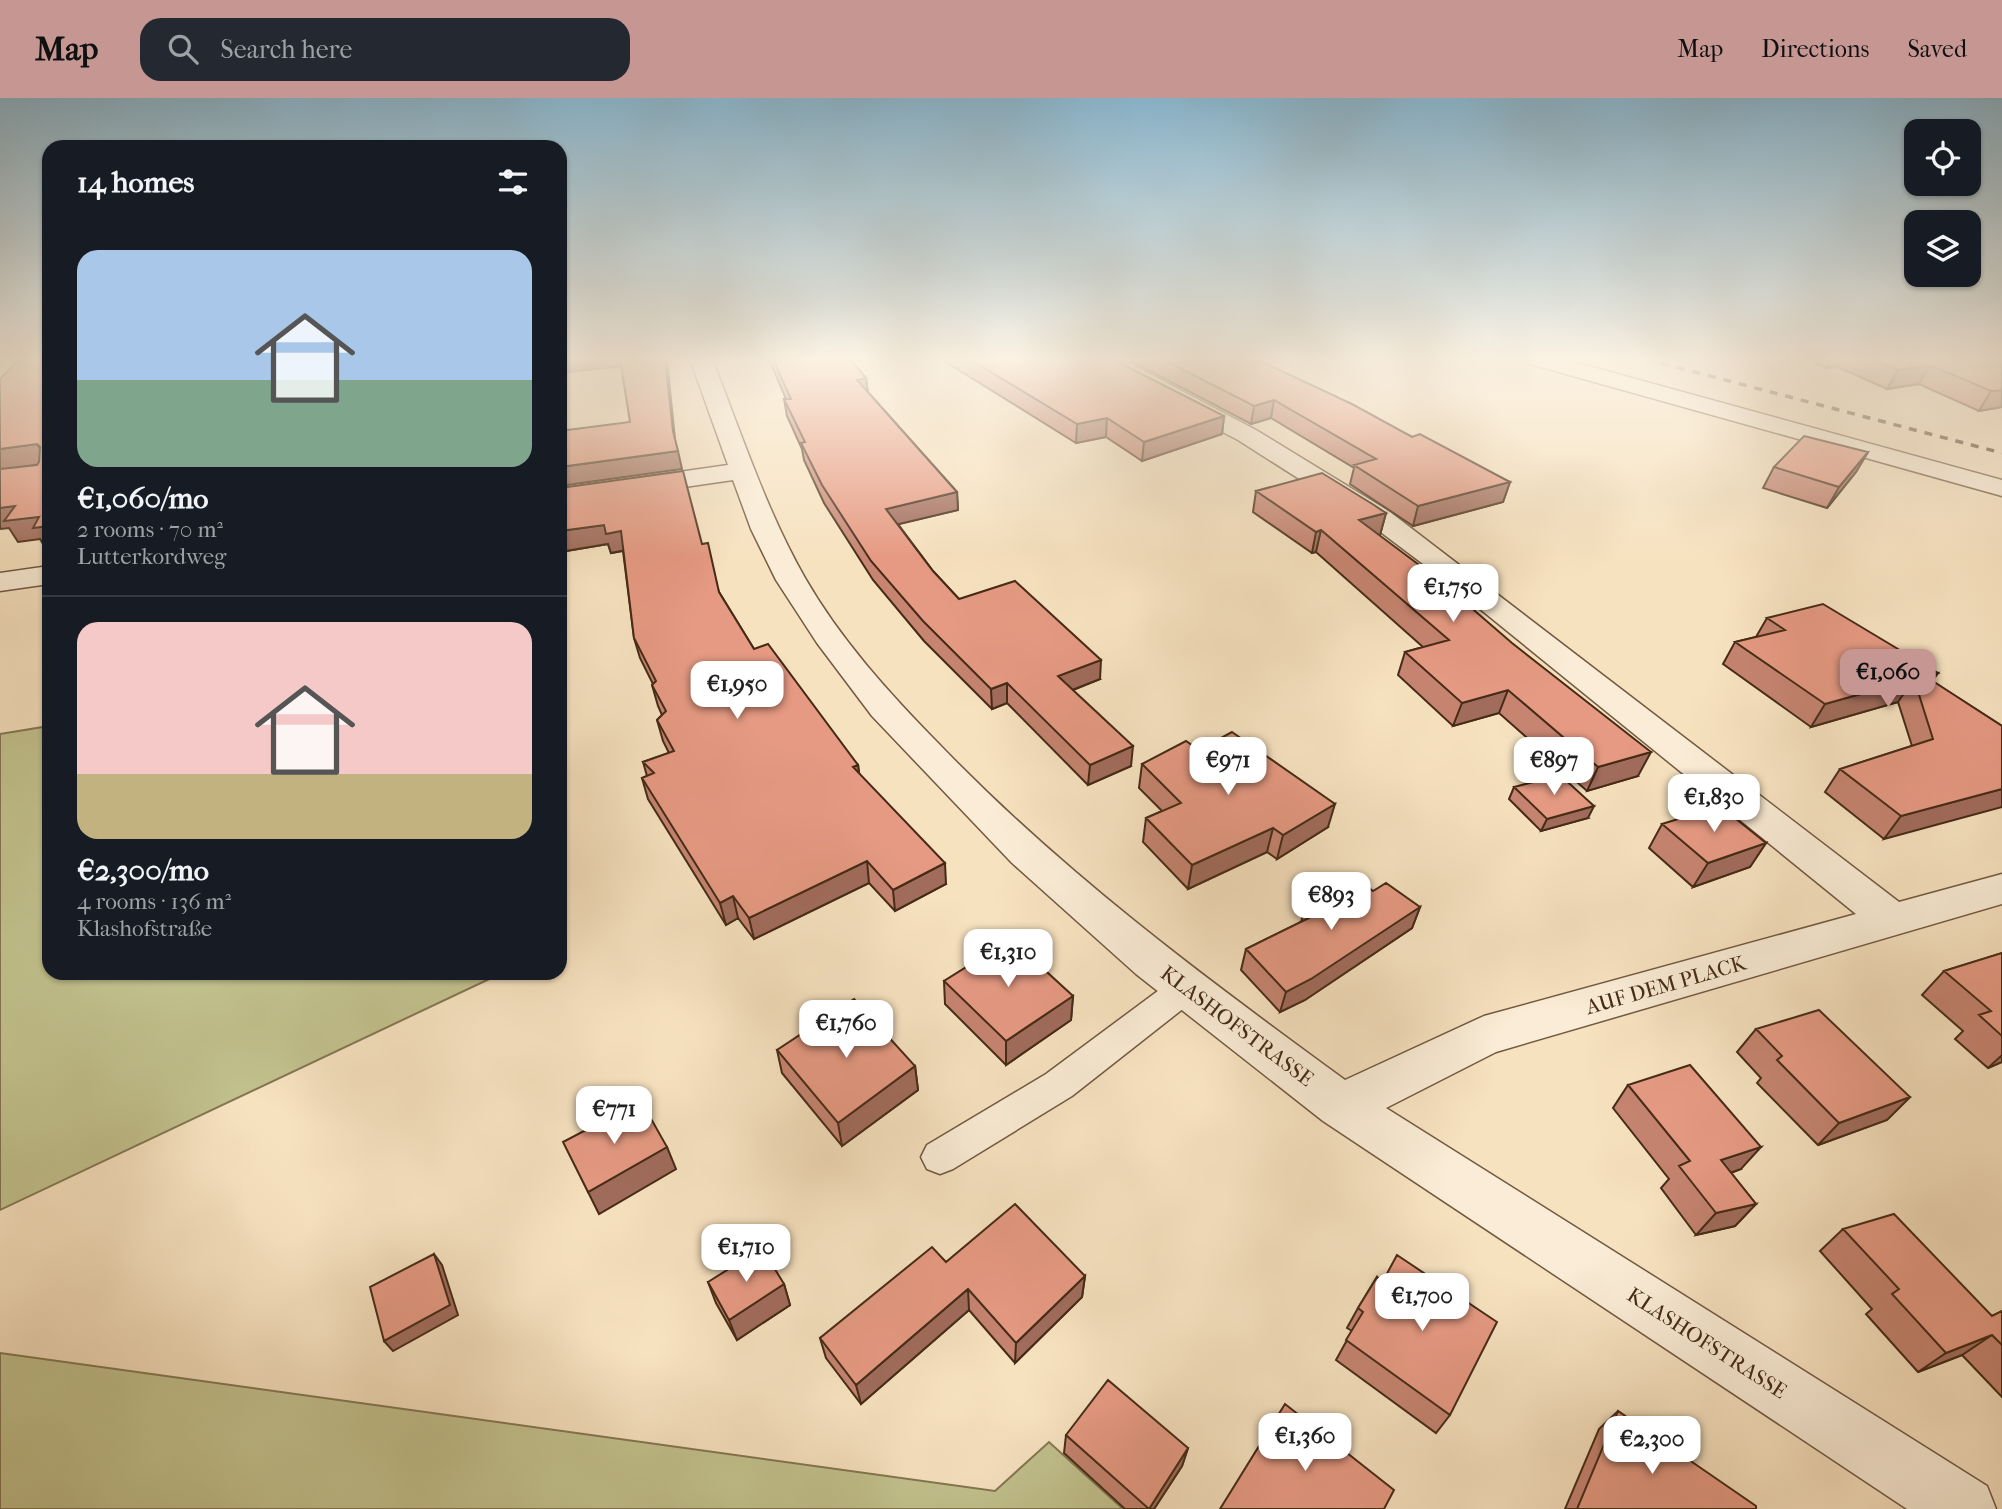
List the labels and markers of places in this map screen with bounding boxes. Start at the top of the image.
pin: €1,750 [1396,564,1510,624]
pin: €1,060 [1831,650,1945,709]
pin: €1,950 [680,662,794,721]
pin: €971 [1187,738,1269,797]
pin: €897 [1513,738,1595,797]
pin: €1,830 [1657,774,1771,834]
pin: €893 [1290,872,1372,932]
pin: €1,310 [951,930,1065,989]
pin: €1,760 [789,1000,903,1060]
pin: €771 [573,1086,655,1146]
pin: €1,710 [689,1224,803,1284]
pin: €1,700 [1365,1274,1479,1333]
pin: €1,360 [1248,1414,1362,1473]
pin: €2,300 [1595,1416,1709,1476]

